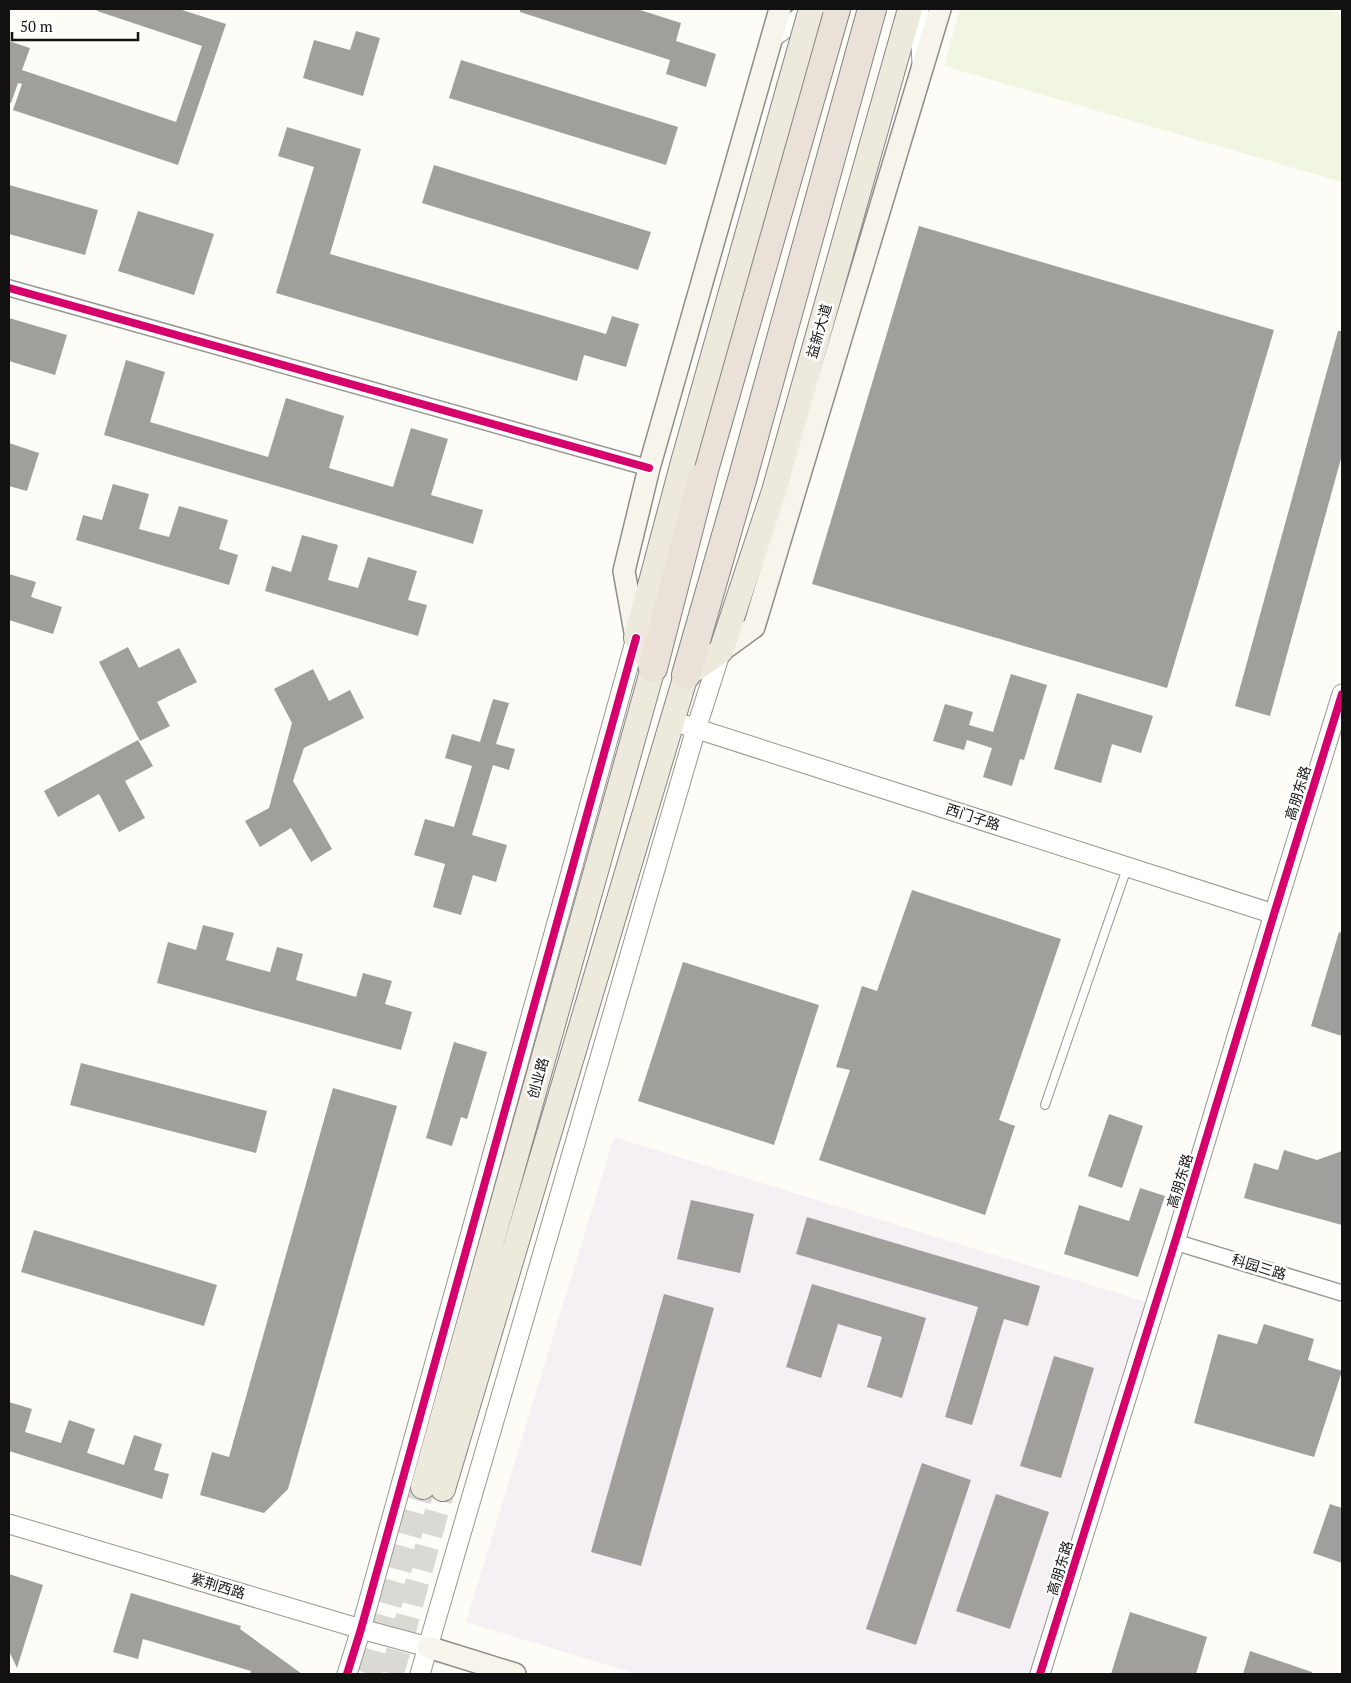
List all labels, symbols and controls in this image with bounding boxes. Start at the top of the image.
scale bar [12,10,139,42]
text: 50 m [20,16,53,36]
street label: 益新大道 [802,301,835,360]
street label: 高朋东路 [1280,763,1315,822]
street label: 西门子路 [944,799,1003,834]
street label: 创业路 [523,1055,552,1101]
street label: 高朋东路 [1162,1151,1197,1210]
street label: 科园三路 [1230,1249,1289,1284]
street label: 高朋东路 [1042,1538,1077,1597]
street label: 紫荆西路 [189,1568,248,1603]

